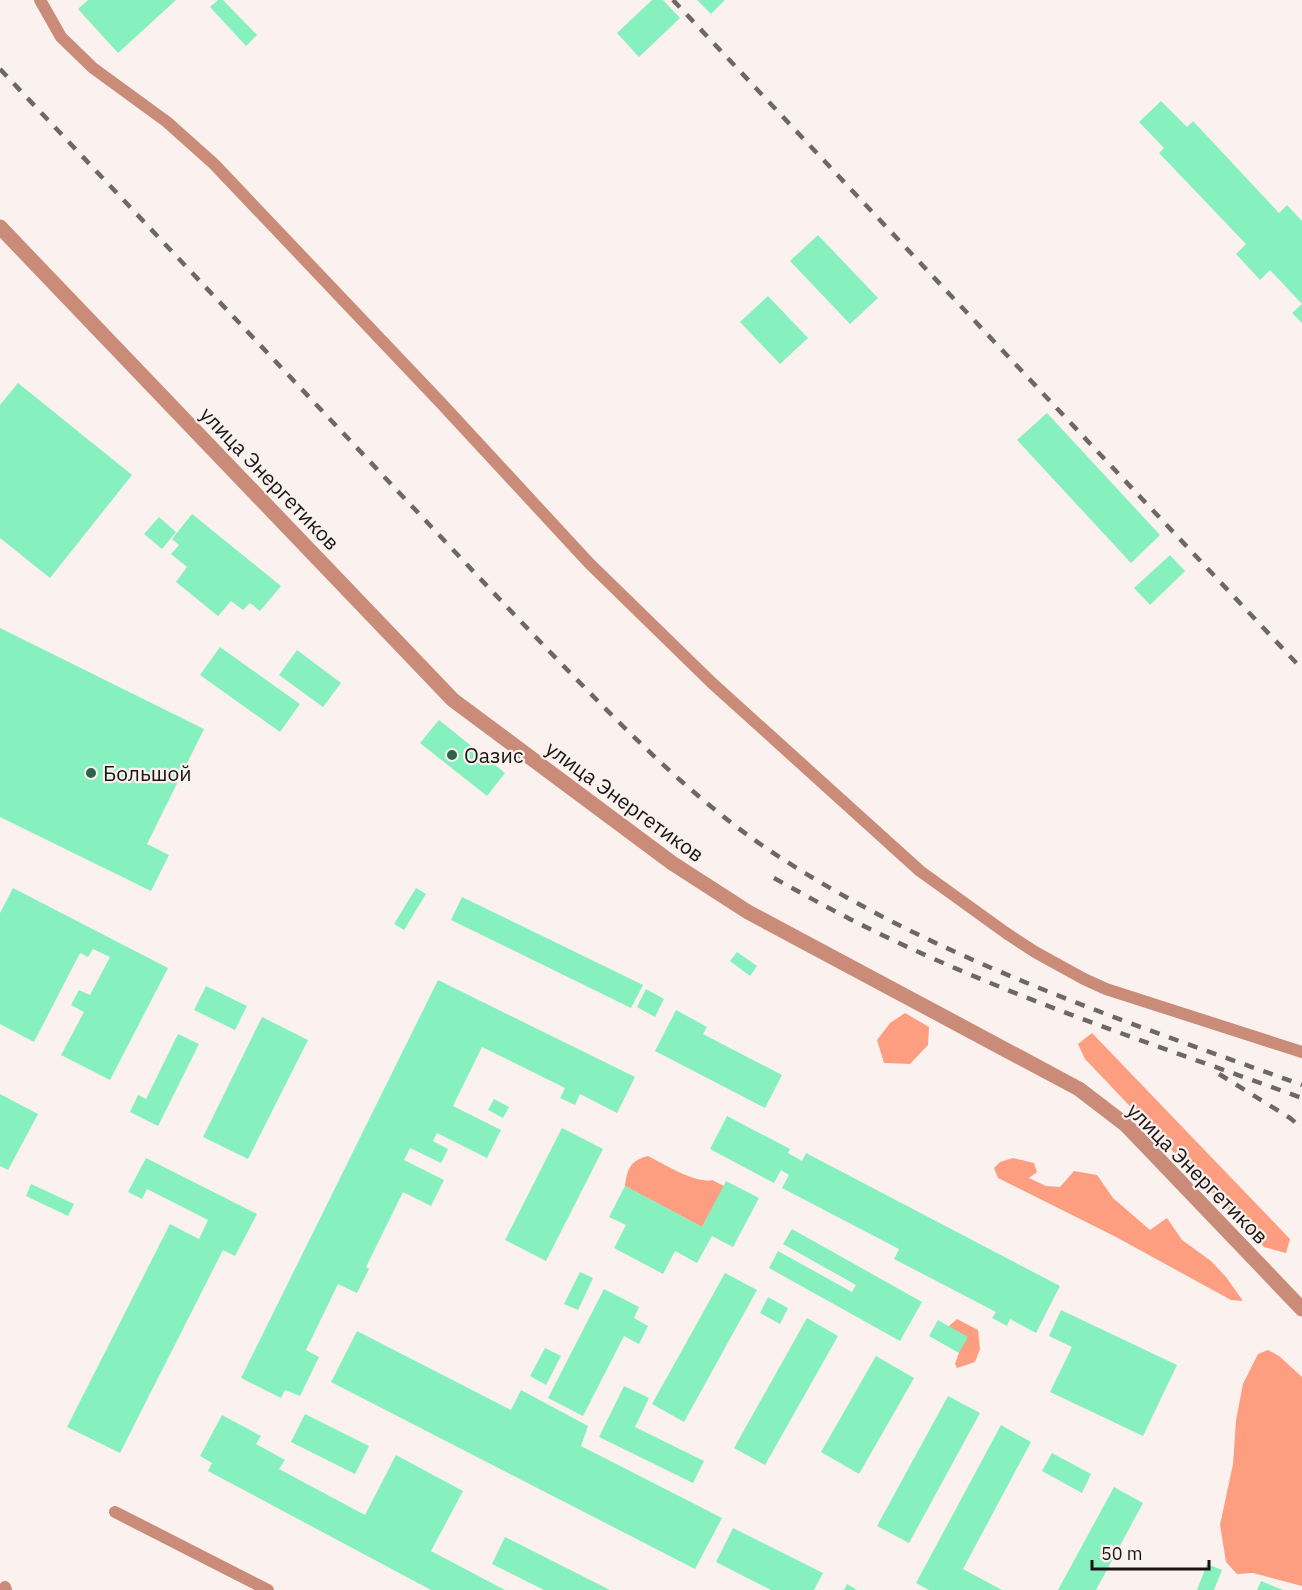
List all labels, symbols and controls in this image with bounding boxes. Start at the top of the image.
street label: улица Энергетиков [194,400,346,556]
street label: улица Энергетиков [540,734,710,868]
place label: Оазис [464,741,524,769]
marker: Оазис [445,748,459,762]
place label: Большой [103,759,192,787]
marker: Большой [84,766,98,780]
street label: улица Энергетиков [1121,1096,1275,1250]
scale bar [1092,1533,1209,1571]
text: 50 m [1101,1542,1143,1565]

